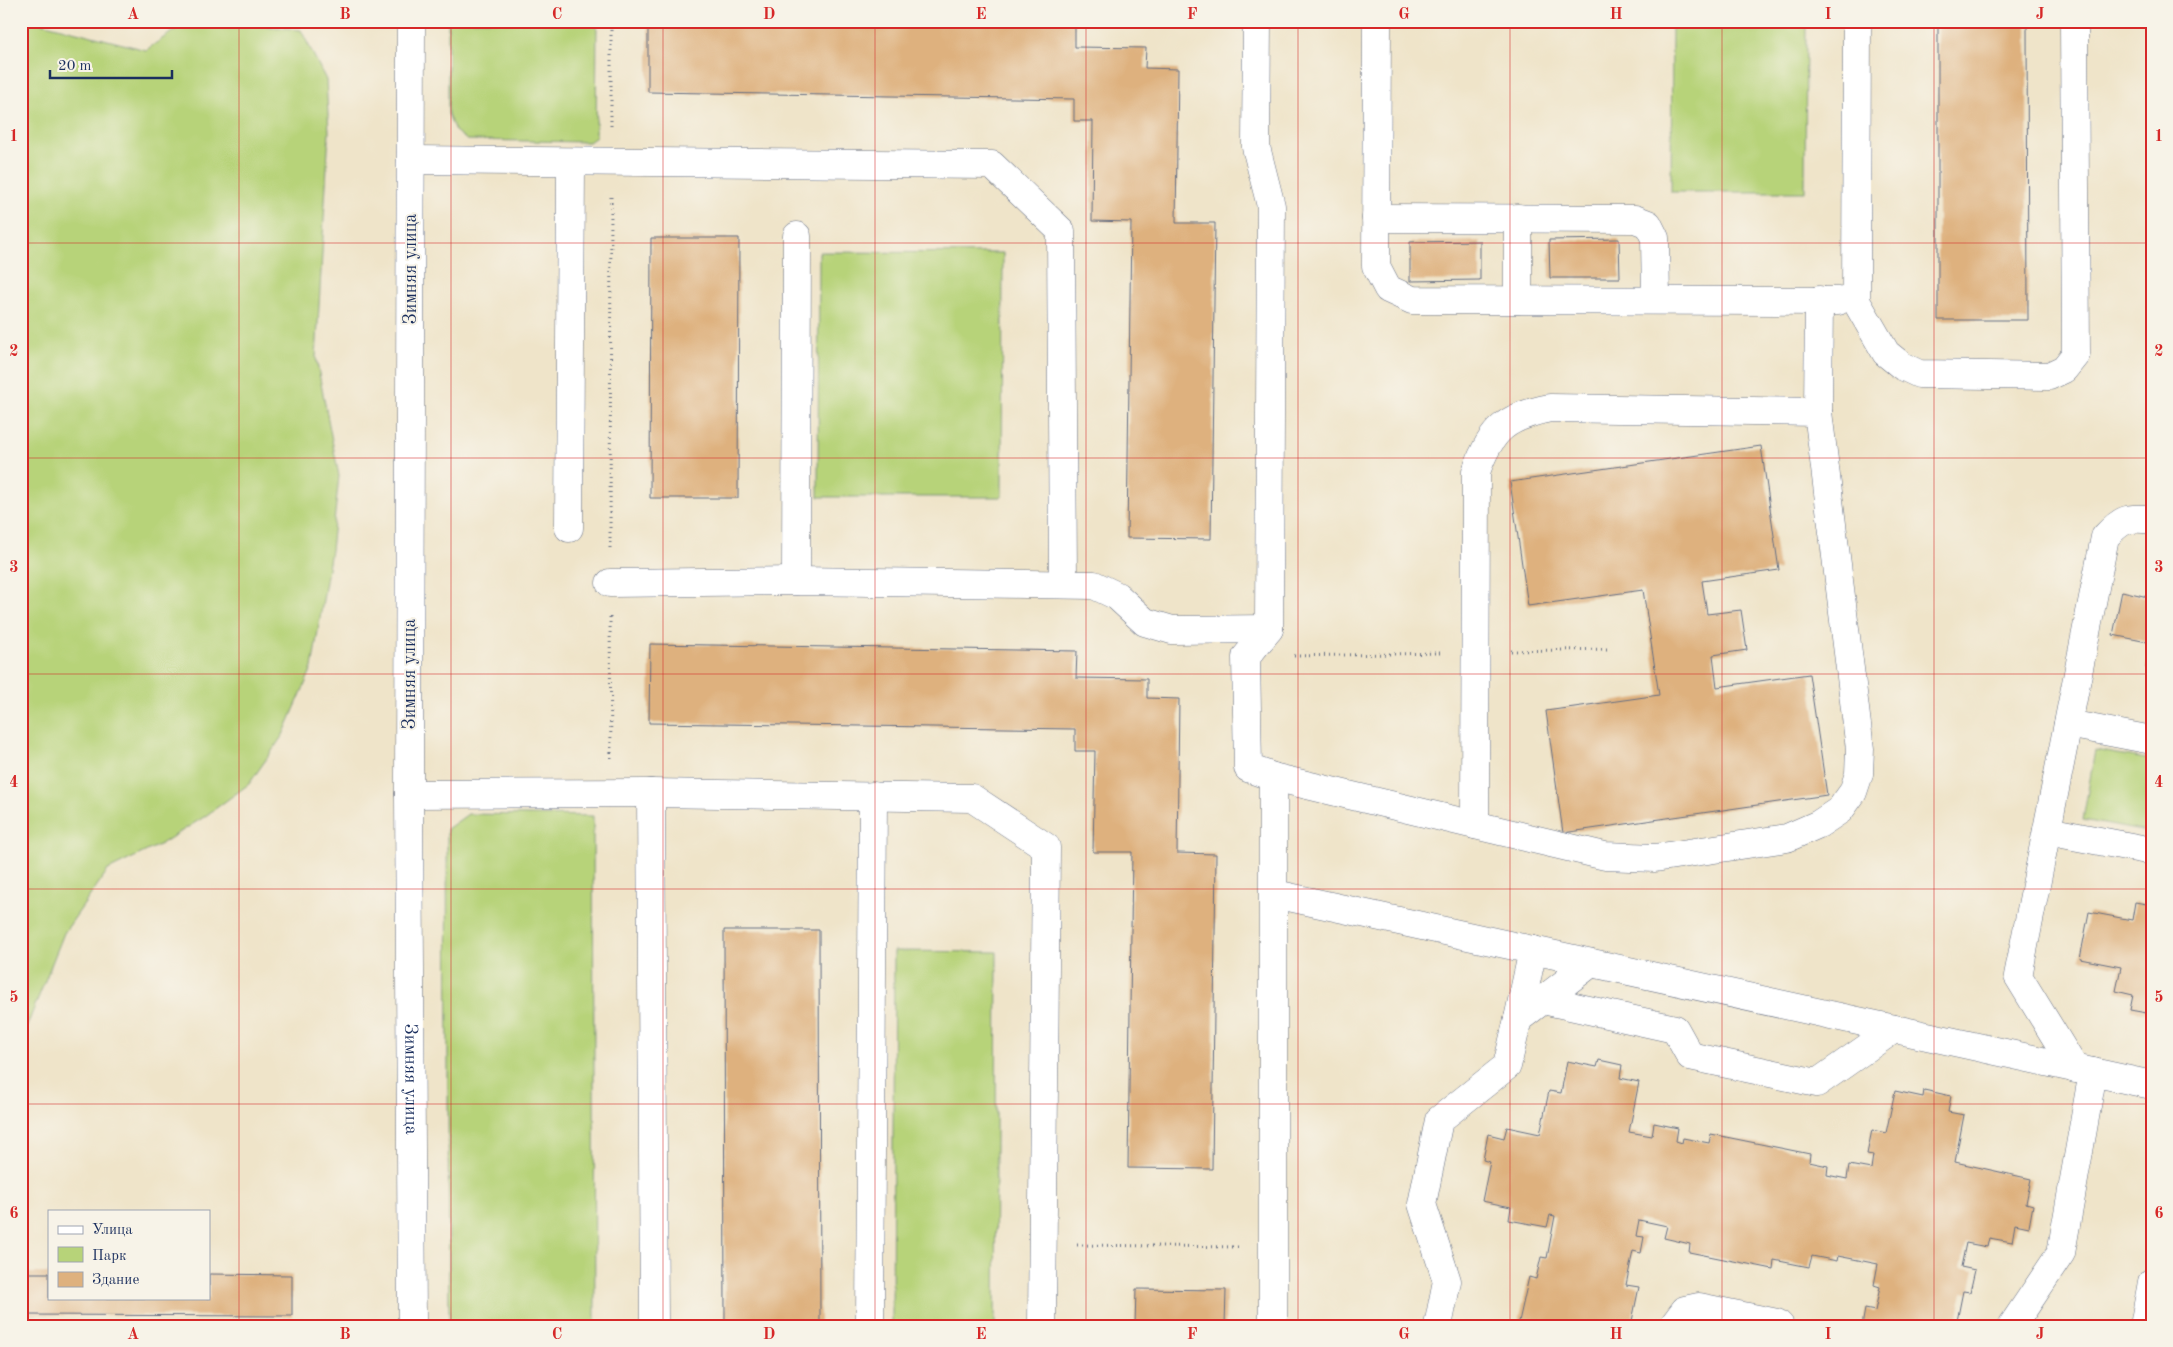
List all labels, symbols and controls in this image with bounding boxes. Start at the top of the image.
text: A [127,7,139,23]
text: B [339,7,351,23]
text: C [552,7,562,23]
text: D [763,7,775,23]
text: E [975,7,987,23]
text: F [1187,7,1198,23]
text: G [1398,7,1410,23]
text: H [1609,7,1623,23]
text: I [1824,7,1832,23]
text: J [2036,7,2045,23]
scale bar [50,48,172,80]
text: 20 m [58,59,92,74]
text: 1 [9,129,19,145]
text: 1 [2154,129,2164,145]
street label: Зимняя улица [402,213,420,324]
text: 2 [9,344,19,360]
text: 2 [2154,344,2164,360]
text: 3 [9,560,19,576]
text: 3 [2154,560,2164,576]
street label: Зимняя улица [401,618,419,729]
text: 4 [9,775,19,791]
text: 4 [2154,775,2164,791]
text: 5 [9,990,19,1006]
text: 5 [2154,990,2164,1006]
street label: Зимняя улица [401,1023,420,1135]
text: 6 [9,1206,19,1222]
text: 6 [2154,1206,2164,1222]
legend [48,1210,210,1300]
text: Улица [92,1223,133,1238]
text: Парк [92,1249,127,1264]
text: Здание [92,1273,139,1288]
text: A [127,1327,139,1343]
text: B [339,1327,351,1343]
text: C [552,1327,562,1343]
text: D [763,1327,775,1343]
text: E [975,1327,987,1343]
text: F [1187,1327,1198,1343]
text: G [1398,1327,1410,1343]
text: H [1609,1327,1623,1343]
text: I [1824,1327,1832,1343]
text: J [2036,1327,2045,1343]

